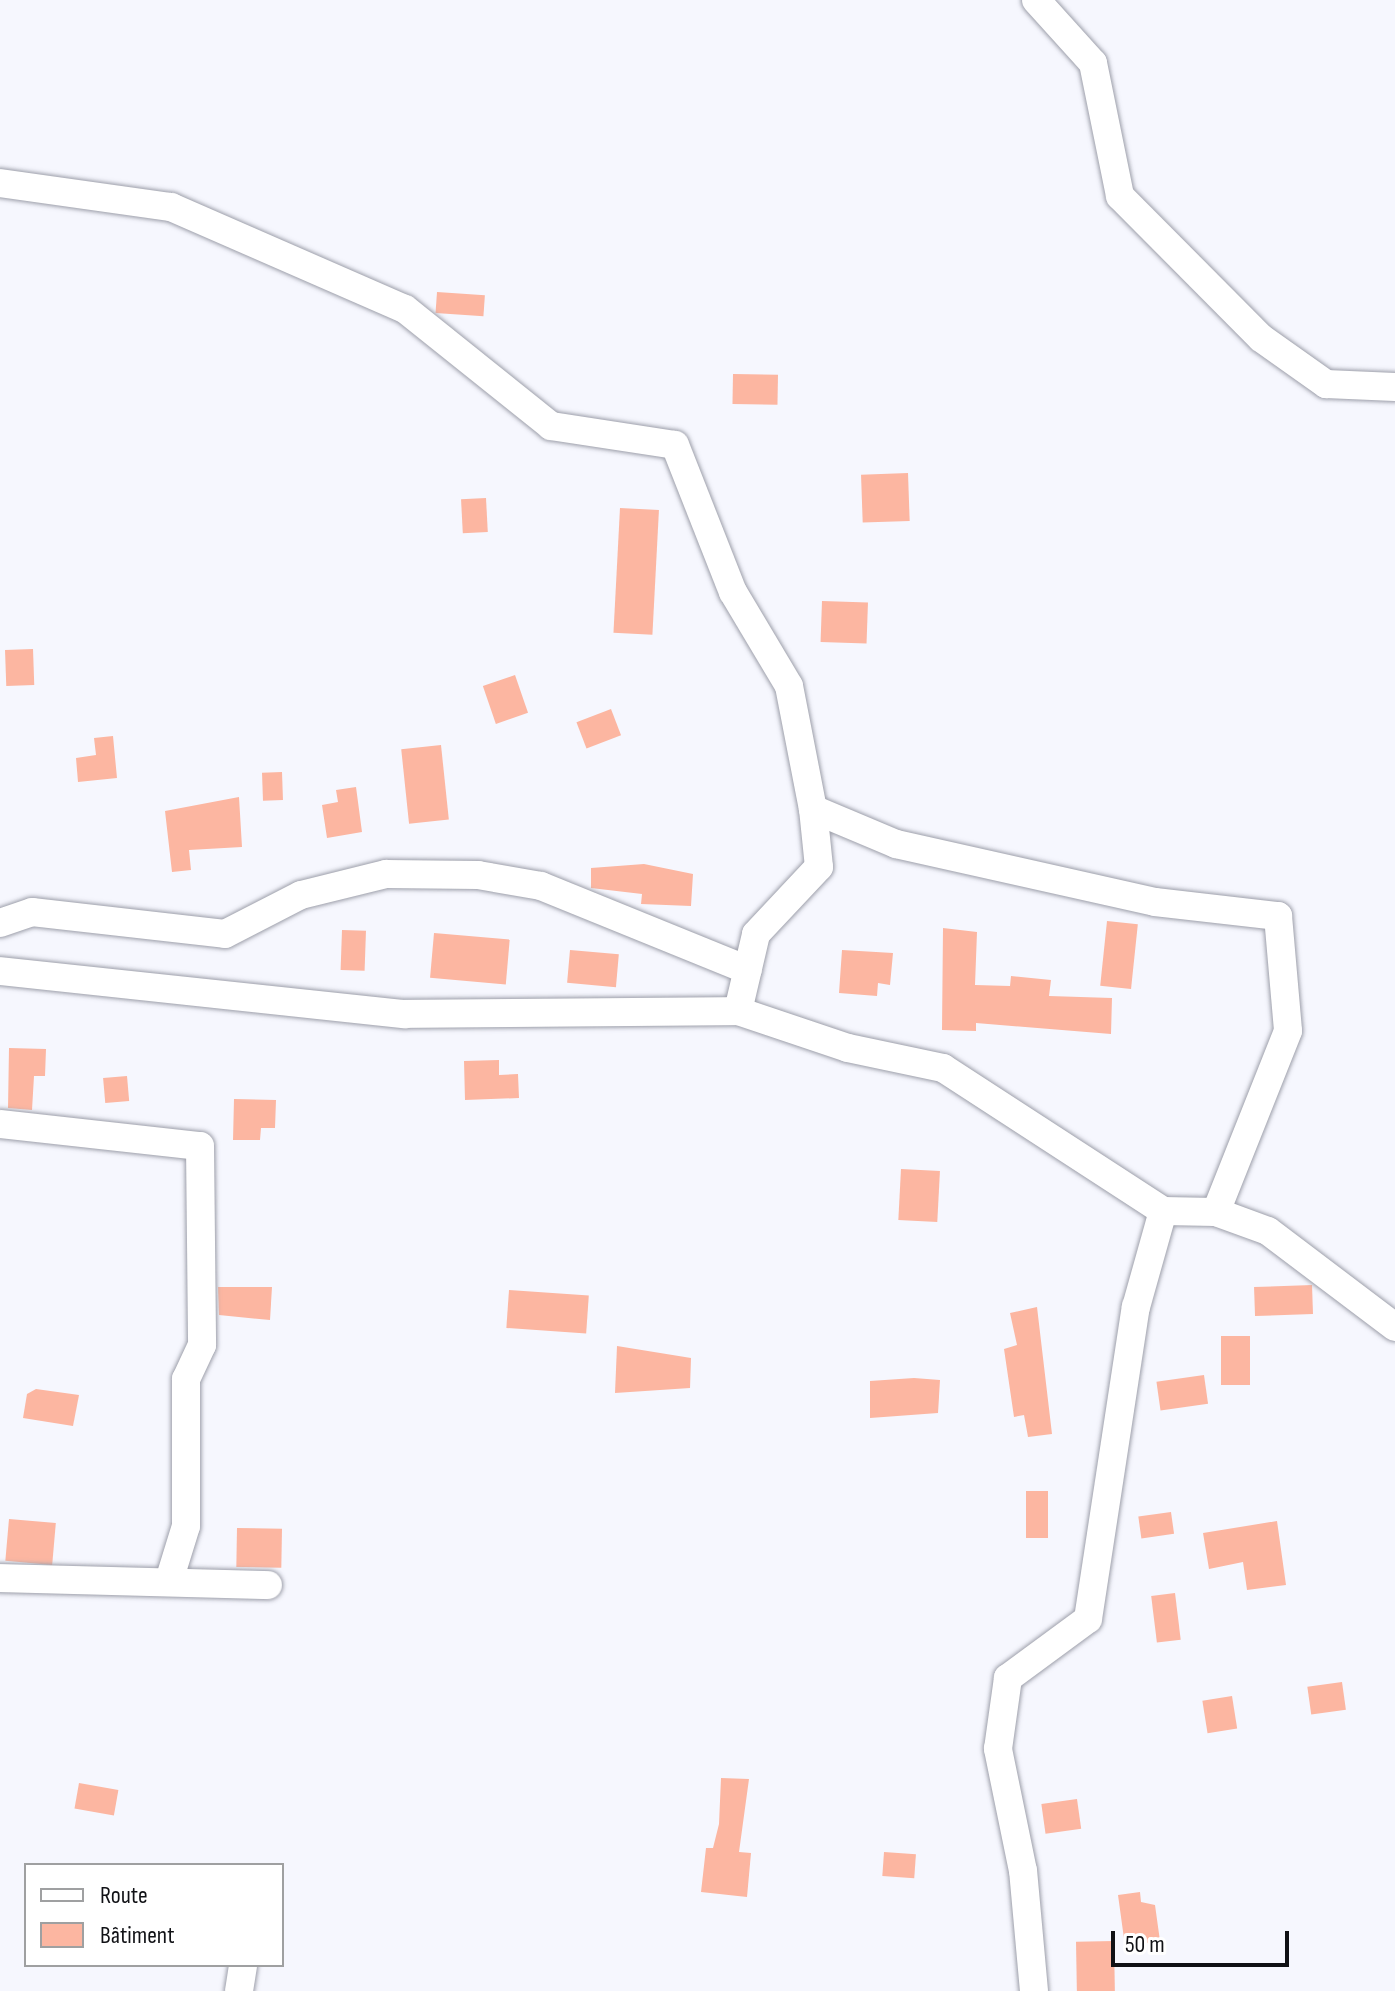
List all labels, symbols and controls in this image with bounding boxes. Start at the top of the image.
legend [24,1863,284,1967]
text: Route [100,1881,148,1910]
scale bar [1115,1915,1293,1965]
text: Bâtiment [100,1921,175,1950]
text: 50 m [1125,1930,1165,1959]

